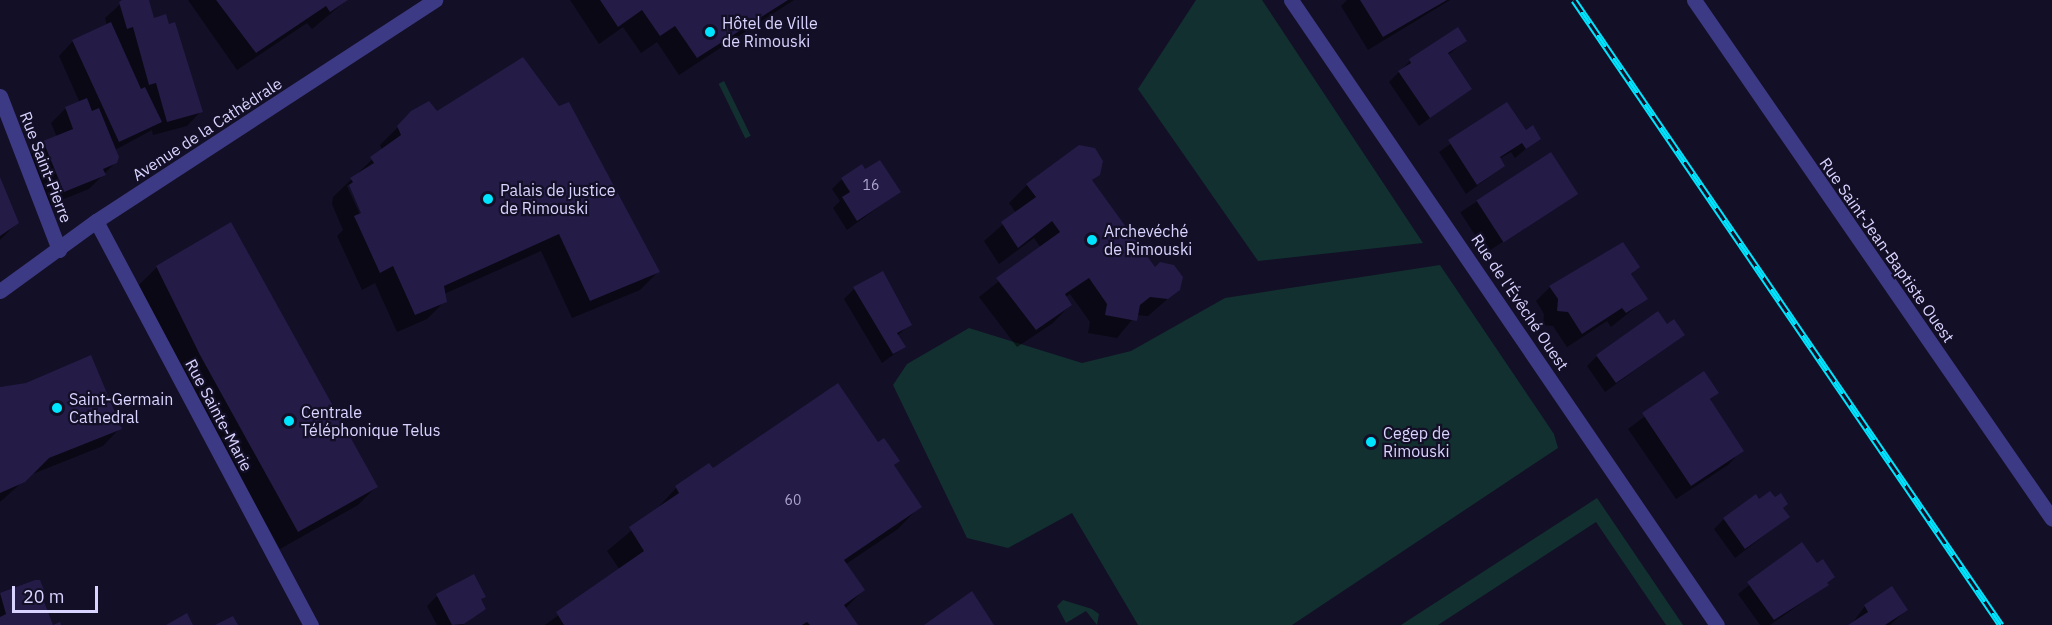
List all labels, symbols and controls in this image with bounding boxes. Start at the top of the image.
place label: Hôtel de Ville de Rimouski [722,13,818,51]
marker: Hôtel de Ville de Rimouski [703,25,717,39]
street label: Avenue de la Cathédrale [129,73,285,185]
street label: Rue Saint-Pierre [16,109,76,225]
street label: Rue Saint-Jean-Baptiste Ouest [1816,154,1958,346]
house number: 16 [863,177,879,193]
place label: Palais de justice de Rimouski [500,180,616,218]
marker: Palais de justice de Rimouski [481,192,495,206]
place label: Archevéché de Rimouski [1104,221,1192,259]
street label: Rue de l'Évêché Ouest [1467,230,1573,374]
marker: Archevéché de Rimouski [1085,233,1099,247]
street label: Rue Sainte-Marie [181,356,257,474]
place label: Saint-Germain Cathedral [69,389,173,427]
marker: Saint-Germain Cathedral [50,401,64,415]
place label: Centrale Téléphonique Telus [301,402,441,440]
marker: Centrale Téléphonique Telus [282,414,296,428]
place label: Cegep de Rimouski [1383,423,1450,461]
marker: Cegep de Rimouski [1364,435,1378,449]
house number: 60 [785,492,801,508]
scale bar [15,574,100,612]
text: 20 m [23,585,65,608]

